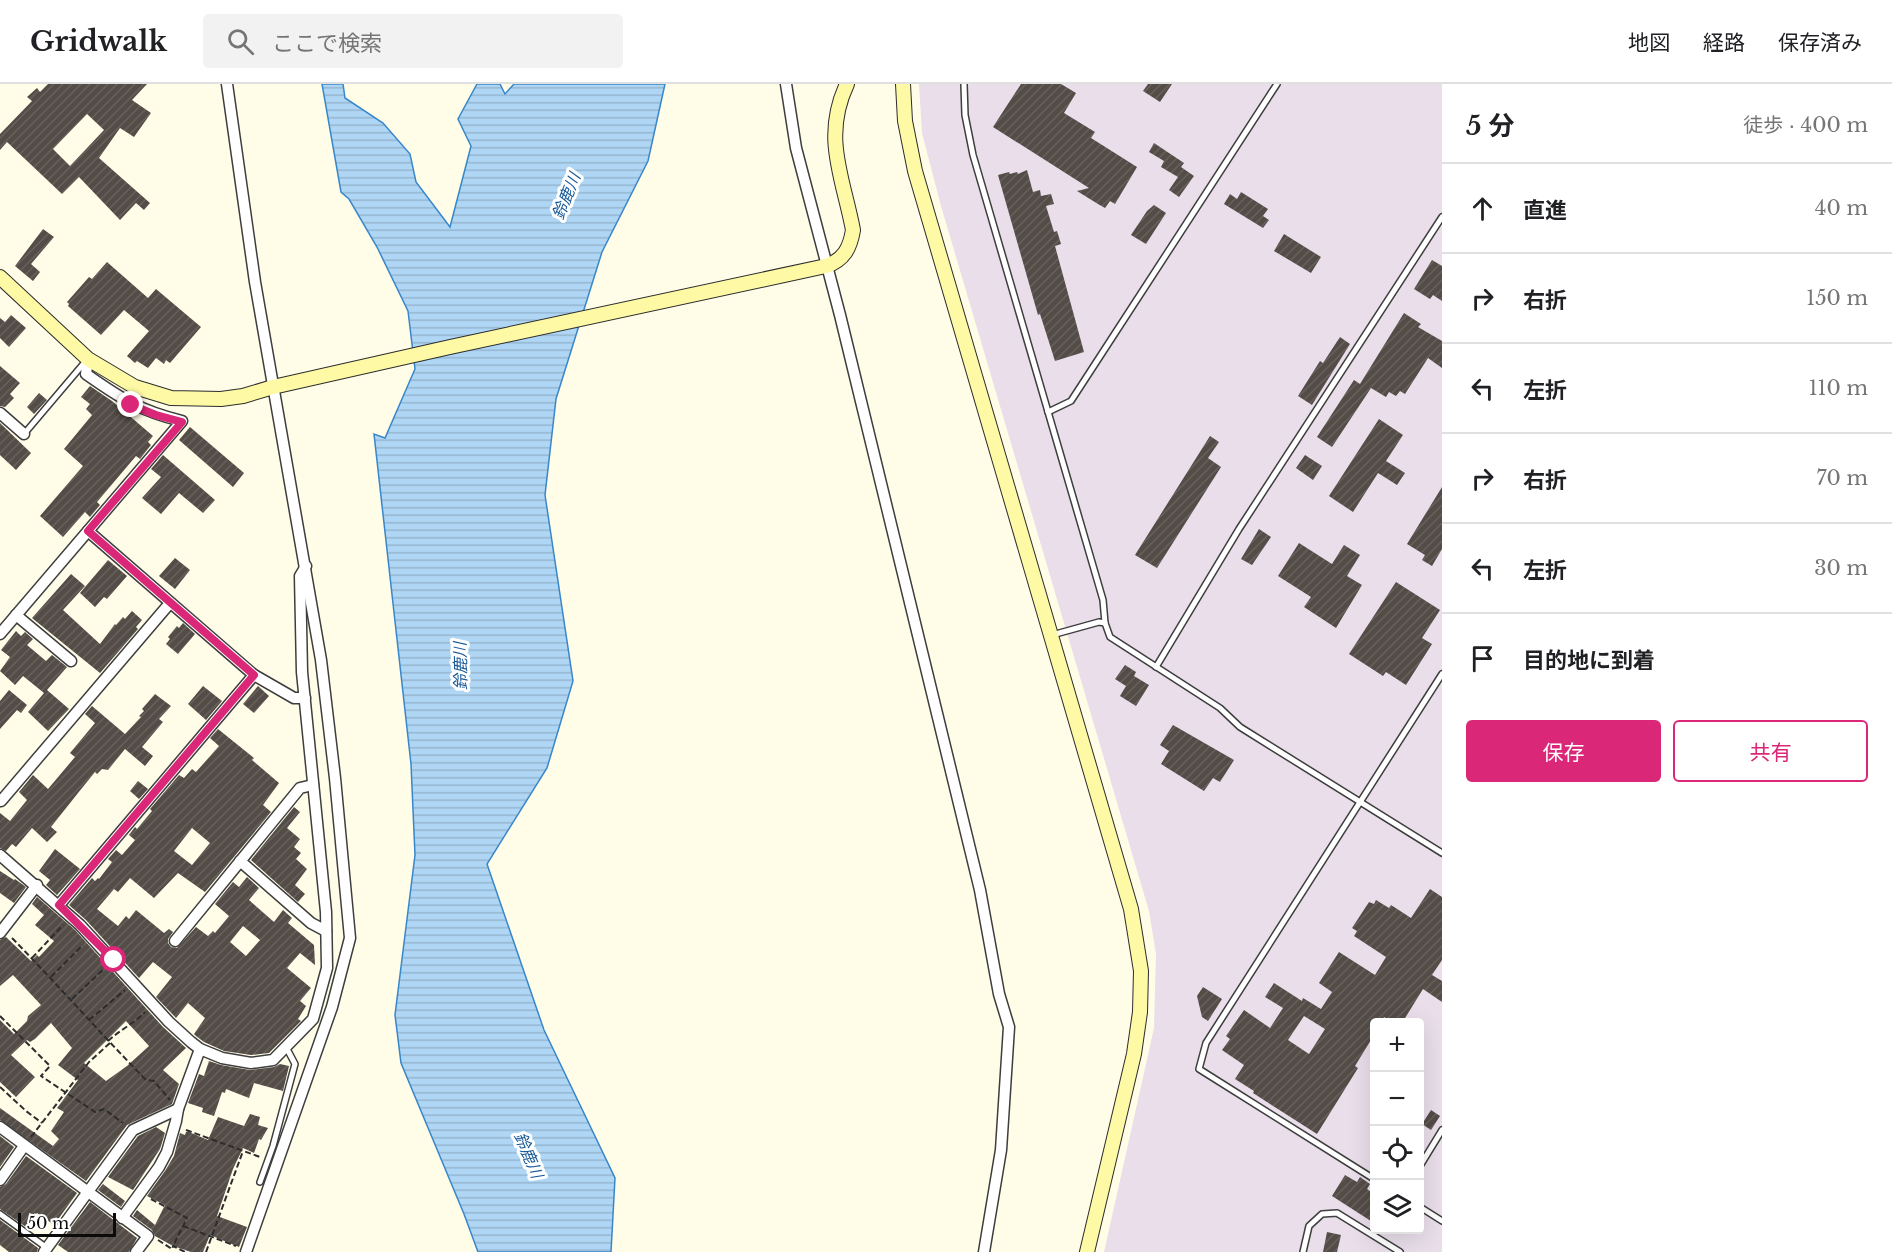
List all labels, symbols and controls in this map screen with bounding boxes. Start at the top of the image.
search box [203,14,623,68]
text: Gridwalk [30,24,167,59]
icon: search [224,25,257,58]
text: ここで検索 [272,30,382,57]
text: 地図 [1628,30,1670,56]
text: 経路 [1703,30,1745,56]
text: 保存済み [1778,30,1862,56]
text: 5 分 [1466,110,1514,142]
text: 徒歩 · 400 m [1743,113,1868,137]
water label: 鈴鹿川 [548,168,585,222]
icon: ahead [1466,192,1499,225]
text: 40 m [1815,196,1868,220]
text: 直進 [1523,197,1567,224]
icon: right [1466,282,1499,315]
text: 150 m [1806,286,1868,310]
text: 右折 [1523,287,1567,314]
icon: left [1466,372,1499,405]
text: 110 m [1809,376,1868,400]
text: 左折 [1523,377,1567,404]
route end [117,391,143,417]
icon: right [1466,462,1499,495]
text: 70 m [1816,466,1868,490]
text: 右折 [1523,467,1567,494]
icon: left [1466,552,1499,585]
text: 30 m [1814,556,1868,580]
text: 左折 [1523,557,1567,584]
water label: 鈴鹿川 [450,640,470,690]
icon: arrive [1466,642,1499,675]
text: 目的地に到着 [1523,647,1655,674]
button: 保存 [1466,720,1661,782]
button: 共有 [1673,720,1868,782]
route start [100,946,126,972]
map controls [1370,1018,1424,1234]
button: + [1370,1018,1424,1072]
button: − [1370,1072,1424,1126]
button: locate [1370,1126,1424,1180]
water label: 鈴鹿川 [510,1129,548,1183]
button: layers [1370,1180,1424,1234]
scale bar [18,1210,116,1238]
text: 50 m [27,1213,69,1233]

